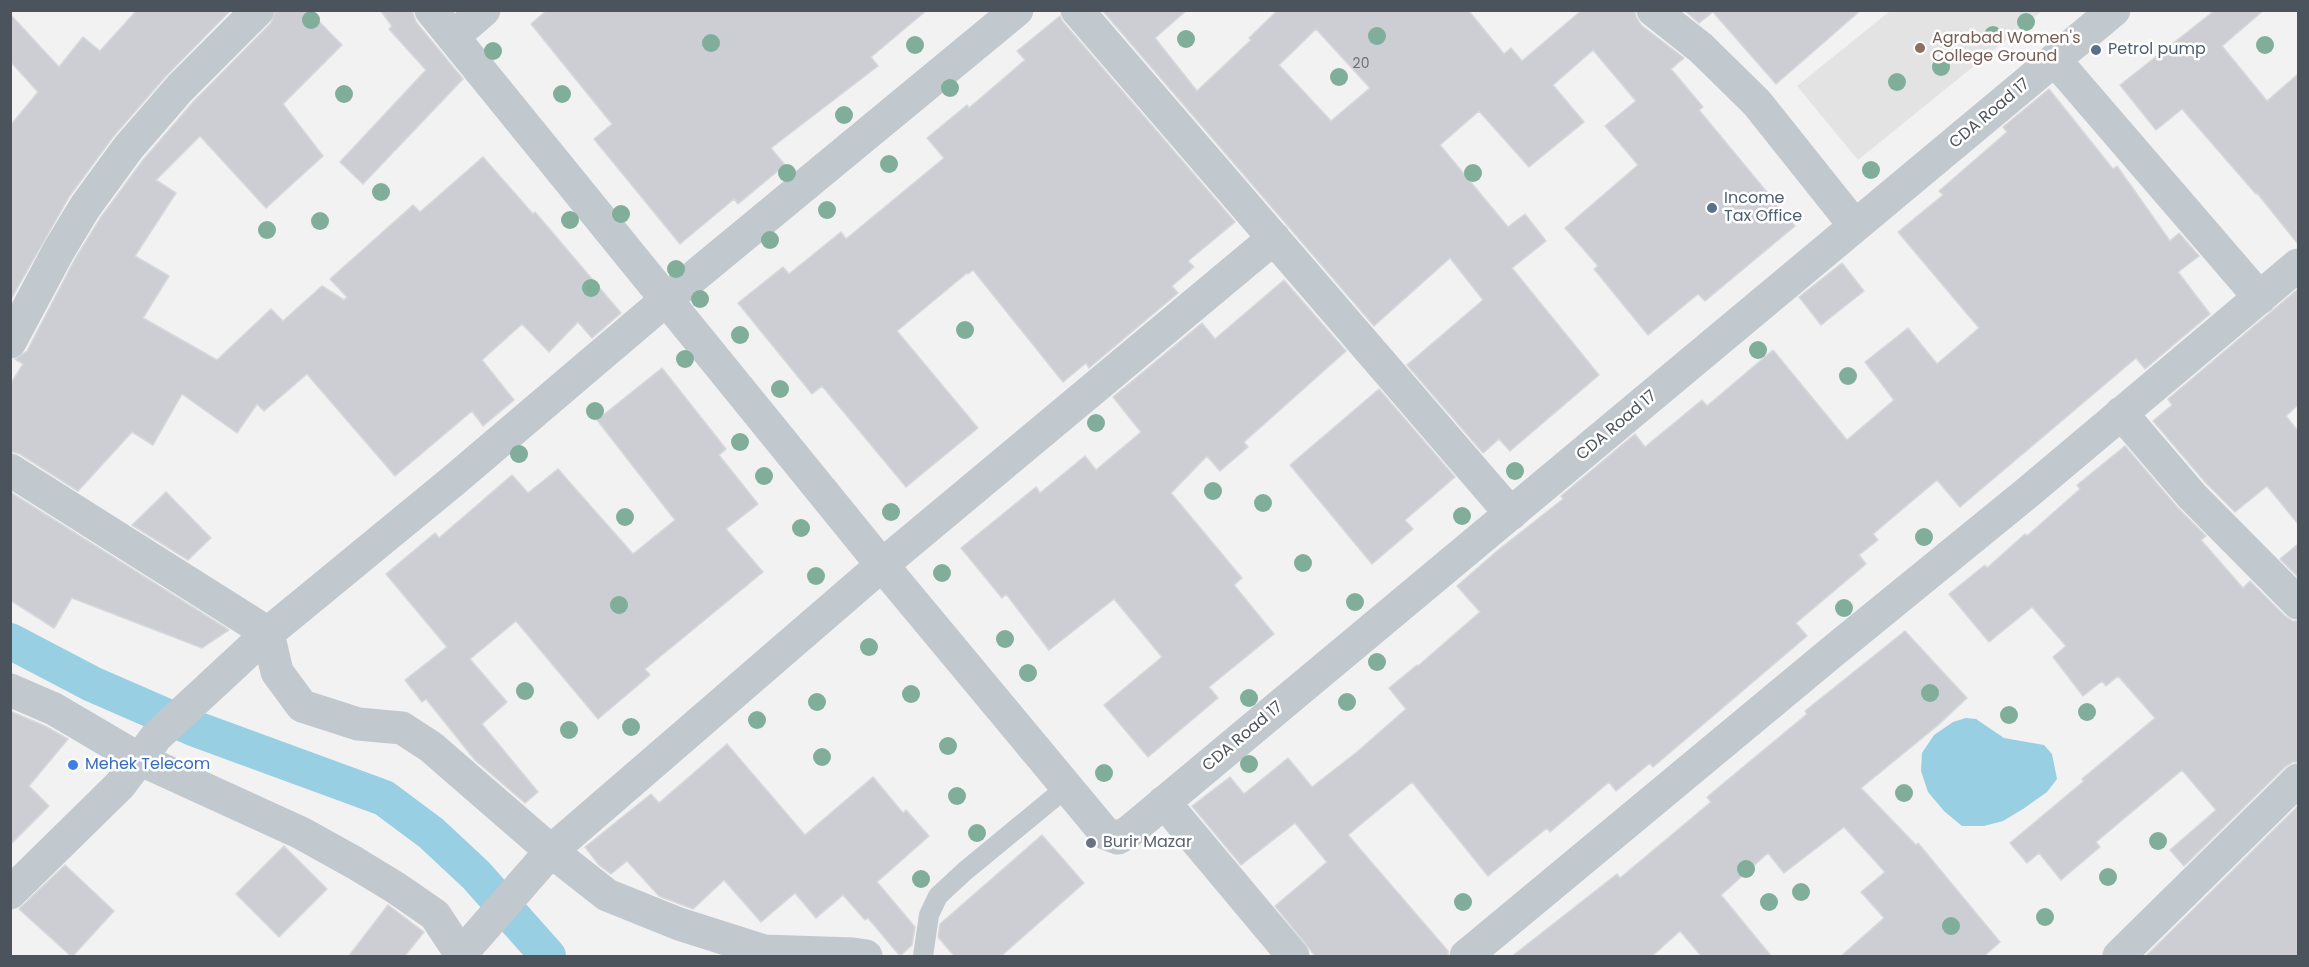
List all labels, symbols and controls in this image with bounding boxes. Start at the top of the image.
place label: Agrabad Women's College Ground [1932,29,2080,67]
place label: Petrol pump [2108,40,2206,60]
marker: Agrabad Women's College Ground [1913,41,1927,55]
marker: Petrol pump [2089,43,2103,57]
house number: 20 [1353,56,1369,72]
street label: CDA Road 17 [1946,75,2034,153]
place label: Income Tax Office [1724,189,1802,227]
marker: Income Tax Office [1705,201,1719,215]
street label: CDA Road 17 [1573,387,1661,465]
street label: CDA Road 17 [1199,698,1287,776]
place label: Mehek Telecom [85,755,210,775]
marker: Mehek Telecom [66,758,80,772]
place label: Burir Mazar [1103,833,1192,853]
marker: Burir Mazar [1084,836,1098,850]

